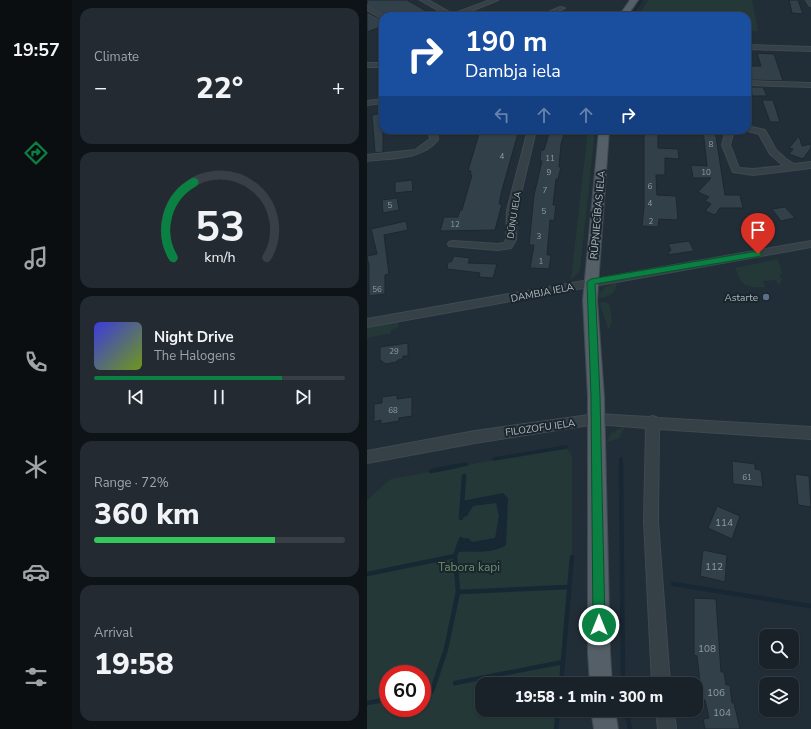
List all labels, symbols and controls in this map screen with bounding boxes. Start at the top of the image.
text: 190 m [465,23,548,61]
icon: right [399,28,451,80]
text: 19:57 [12,38,60,62]
text: Climate [94,48,139,66]
text: Dambja iela [465,59,561,83]
text: 22° [196,68,243,109]
text: − [94,73,107,103]
text: + [332,73,345,103]
icon: left [491,104,513,126]
icon: ahead [533,104,555,126]
icon: ahead [575,104,597,126]
icon: right [617,104,639,126]
icon: directions [22,139,50,167]
house number: 8 [709,139,714,150]
house number: 4 [500,151,505,162]
house number: 11 [545,153,555,164]
house number: 9 [547,167,552,178]
house number: 10 [701,167,711,178]
street label: RŪPNIECĪBAS IELA [587,169,609,260]
house number: 6 [648,181,653,192]
house number: 7 [543,185,548,196]
street label: DŪŅU IELA [504,190,525,240]
house number: 4 [648,198,653,209]
text: 53 [195,199,244,256]
house number: 5 [388,200,393,211]
house number: 5 [542,206,547,217]
pin [741,213,775,254]
house number: 2 [649,216,654,227]
house number: 12 [450,219,460,230]
icon: arrive [747,219,769,241]
house number: 3 [537,231,542,242]
icon: music [22,244,50,272]
text: km/h [204,248,235,267]
house number: 1 [539,256,544,267]
street label: DAMBJA IELA [510,280,576,306]
house number: 56 [372,284,382,295]
place label: Astarte [725,291,758,305]
marker: Astarte [761,292,771,302]
text: Night Drive [154,327,234,347]
house number: 29 [389,346,399,357]
text: The Halogens [154,347,235,365]
icon: phone [22,348,50,376]
icon: previous [125,386,147,408]
icon: pause [208,386,230,408]
icon: next [292,386,314,408]
house number: 68 [388,405,398,416]
street label: FILOZOFU IELA [504,416,577,440]
icon: climate [22,453,50,481]
house number: 61 [742,472,752,483]
text: Range · 72% [94,474,169,492]
text: 360 km [94,494,200,535]
house number: 114 [715,516,733,530]
icon: car [22,558,50,586]
park label: Tabora kapi [438,559,500,575]
house number: 112 [705,560,723,574]
position arrow [578,604,620,646]
text: Arrival [94,624,133,642]
map controls [759,629,799,717]
button: search [759,629,799,669]
house number: 108 [698,642,716,656]
text: 19:58 [94,644,174,685]
icon: filters [22,663,50,691]
speed limit sign: 60 [379,665,431,717]
button: layers [759,677,799,717]
house number: 106 [707,686,725,700]
text: 19:58 · 1 min · 300 m [515,687,663,707]
house number: 104 [713,706,731,720]

